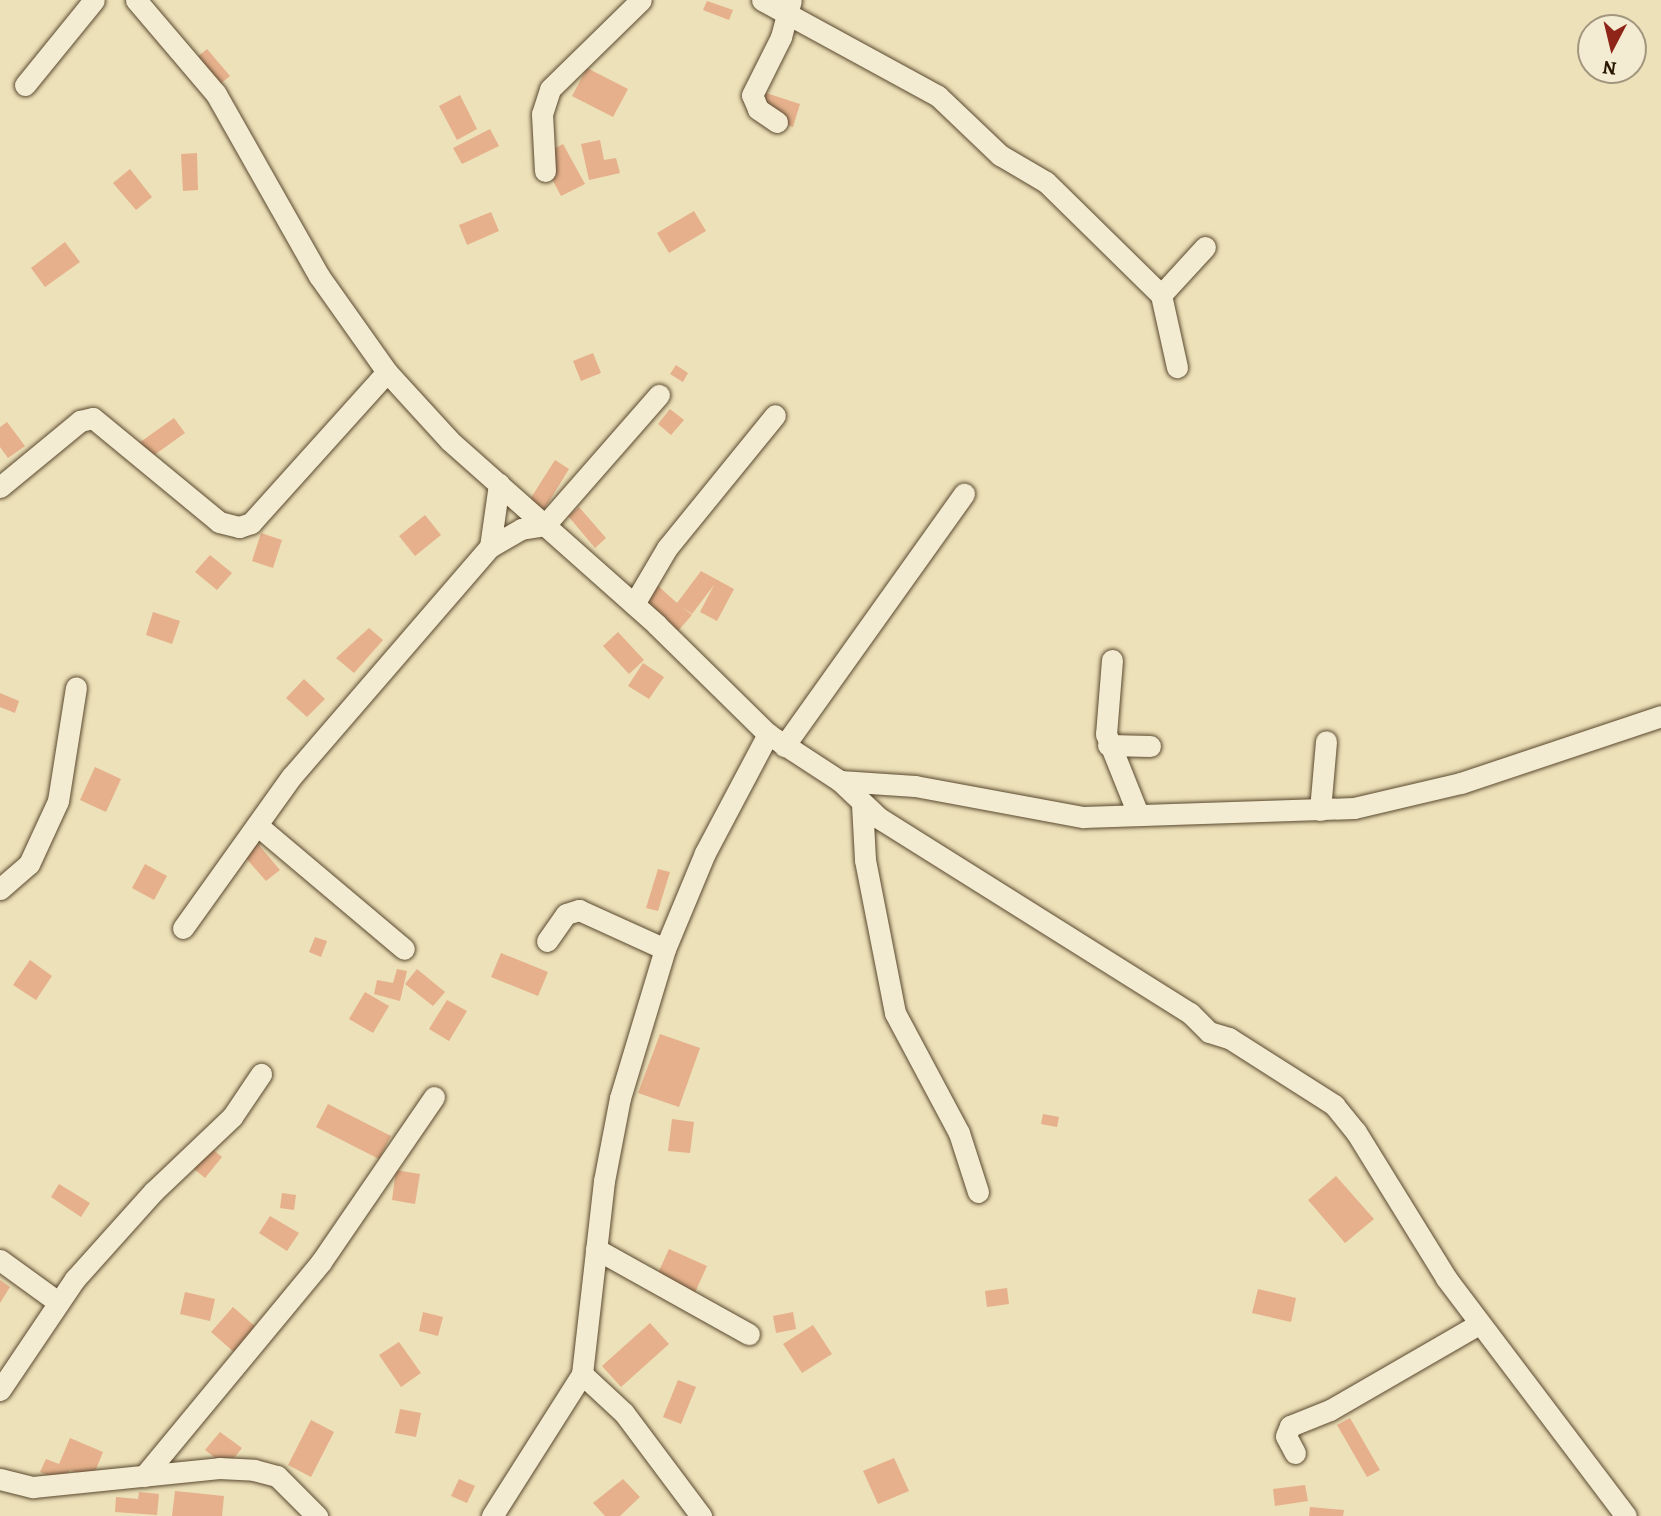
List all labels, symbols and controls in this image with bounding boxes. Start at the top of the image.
north arrow [1577,14,1647,84]
text: N [1601,54,1618,82]

